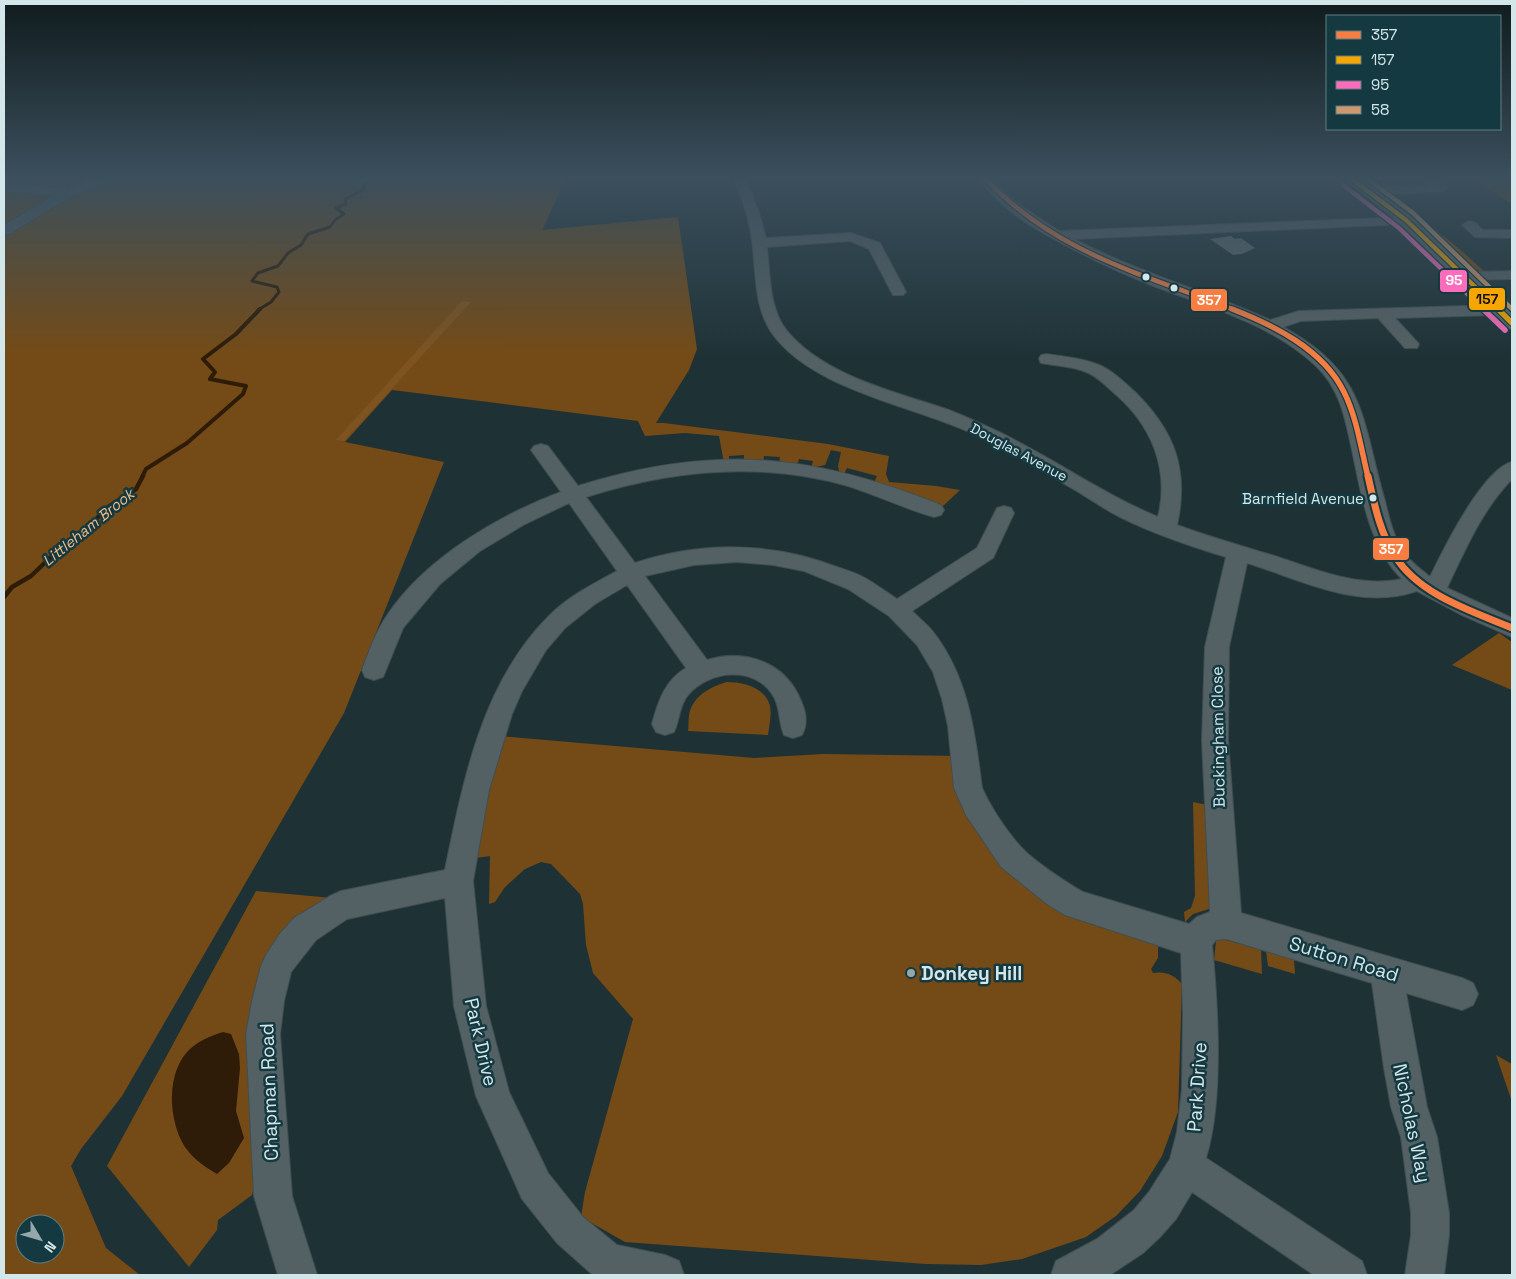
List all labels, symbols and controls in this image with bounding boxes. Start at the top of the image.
legend [1326,15,1501,130]
text: 357 [1371,25,1397,44]
text: 157 [1371,50,1395,69]
text: 95 [1371,75,1389,94]
text: 58 [1371,100,1389,119]
line badge: 95 [1439,269,1468,293]
text: 95 [1445,271,1463,289]
unlabelled marker [1141,272,1151,282]
unlabelled marker [1169,283,1179,293]
line badge: 157 [1468,287,1506,311]
line badge: 357 [1190,288,1228,312]
text: 157 [1476,290,1498,308]
text: 357 [1197,291,1221,309]
street label: Douglas Avenue [967,419,1071,485]
water label: Littleham Brook [38,483,139,570]
place label: Barnfield Avenue [1242,489,1364,508]
marker: Barnfield Avenue [1368,493,1378,503]
line badge: 357 [1372,537,1410,561]
text: 357 [1379,540,1403,558]
street label: Buckingham Close [1206,666,1230,808]
street label: Sutton Road [1286,931,1402,987]
place label: Donkey Hill [921,961,1022,986]
marker: Donkey Hill [905,967,917,979]
street label: Park Drive [459,995,503,1089]
street label: Chapman Road [254,1023,284,1161]
street label: Park Drive [1181,1041,1213,1133]
street label: Nicholas Way [1387,1061,1437,1185]
north arrow [15,1214,65,1264]
text: N [40,1238,60,1256]

